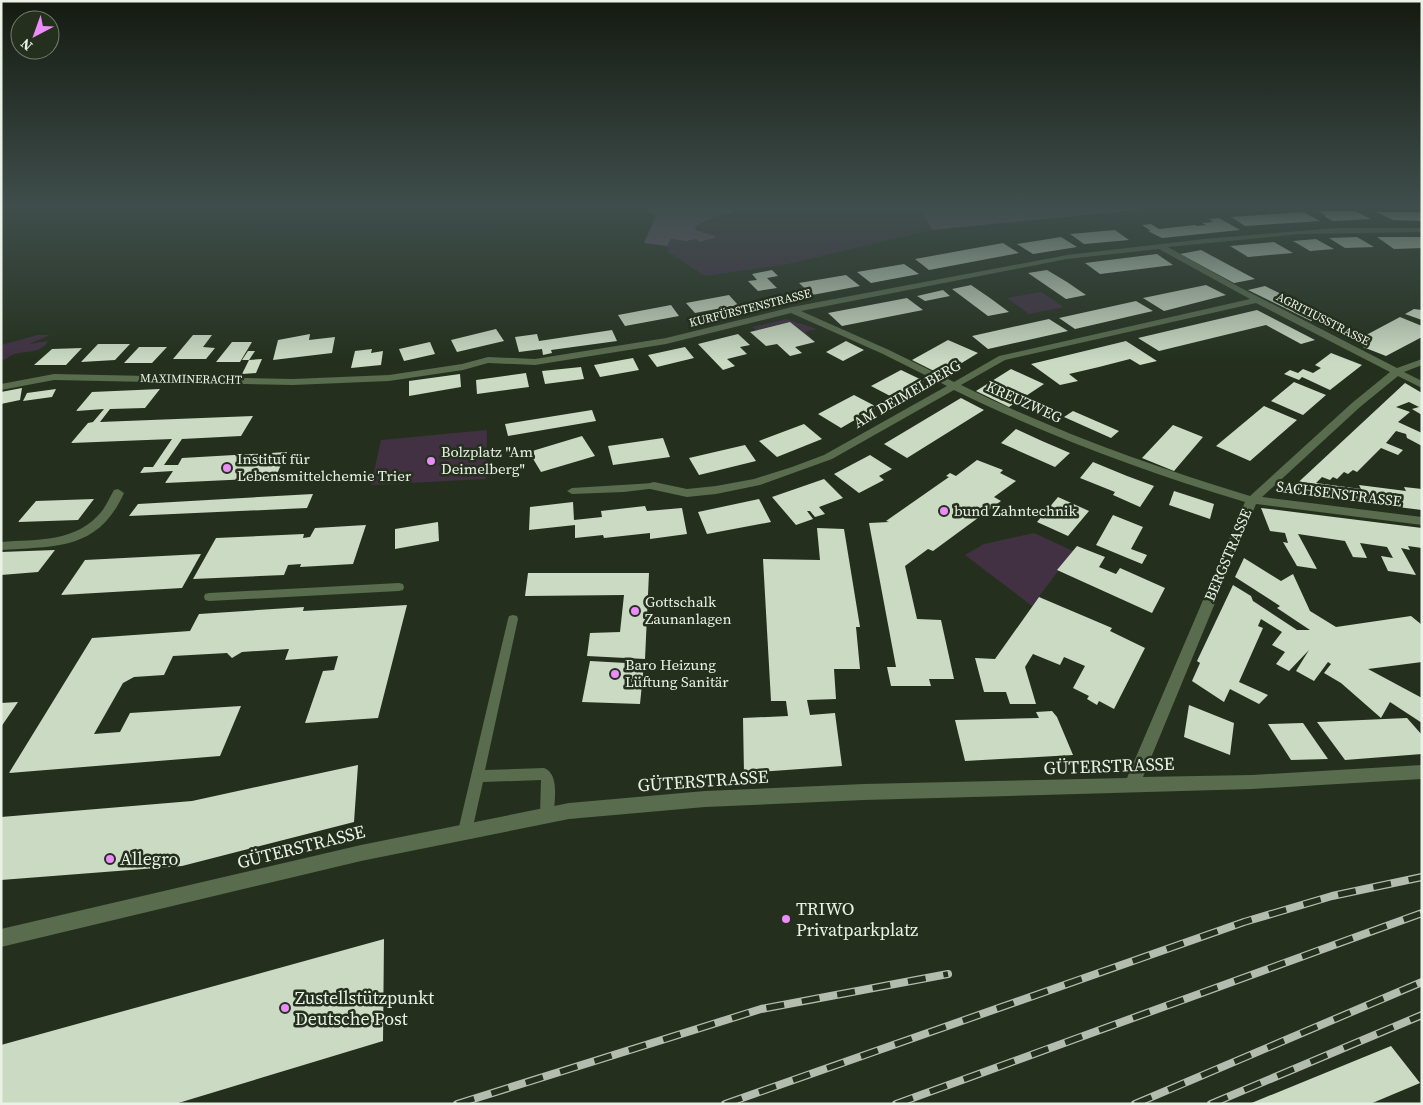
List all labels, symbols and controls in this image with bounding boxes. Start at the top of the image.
north arrow [10,10,60,60]
text: N [16,34,37,56]
street label: KURFÜRSTENSTRASSE [687,285,813,331]
street label: AGRITIUSSTRASSE [1274,289,1372,349]
street label: AM DEIMELBERG [849,354,964,433]
street label: MAXIMINERACHT [140,370,243,388]
street label: KREUZWEG [983,375,1066,428]
place label: Bolzplatz "Am Deimelberg" [441,441,533,479]
place label: Institut für Lebensmittelchemie Trier [237,448,412,486]
marker: Bolzplatz "Am Deimelberg" [425,455,437,467]
marker: Institut für Lebensmittelchemie Trier [221,462,233,474]
street label: SACHSENSTRASSE [1275,475,1403,512]
place label: bund Zahntechnik [954,500,1078,521]
marker: bund Zahntechnik [938,505,950,517]
street label: BERGSTRASSE [1199,505,1256,604]
place label: Gottschalk Zaunanlagen [645,591,732,629]
marker: Gottschalk Zaunanlagen [629,605,641,617]
place label: Baro Heizung Lüftung Sanitär [625,654,729,692]
marker: Baro Heizung Lüftung Sanitär [609,668,621,680]
street label: GÜTERSTRASSE [1043,751,1175,780]
street label: GÜTERSTRASSE [637,763,769,798]
street label: GÜTERSTRASSE [234,819,368,874]
place label: Allegro [120,846,179,871]
marker: Allegro [104,853,116,865]
place label: TRIWO Privatparkplatz [796,896,918,942]
marker: TRIWO Privatparkplatz [780,913,792,925]
place label: Zustellstützpunkt Deutsche Post [295,985,434,1031]
marker: Zustellstützpunkt Deutsche Post [279,1002,291,1014]

